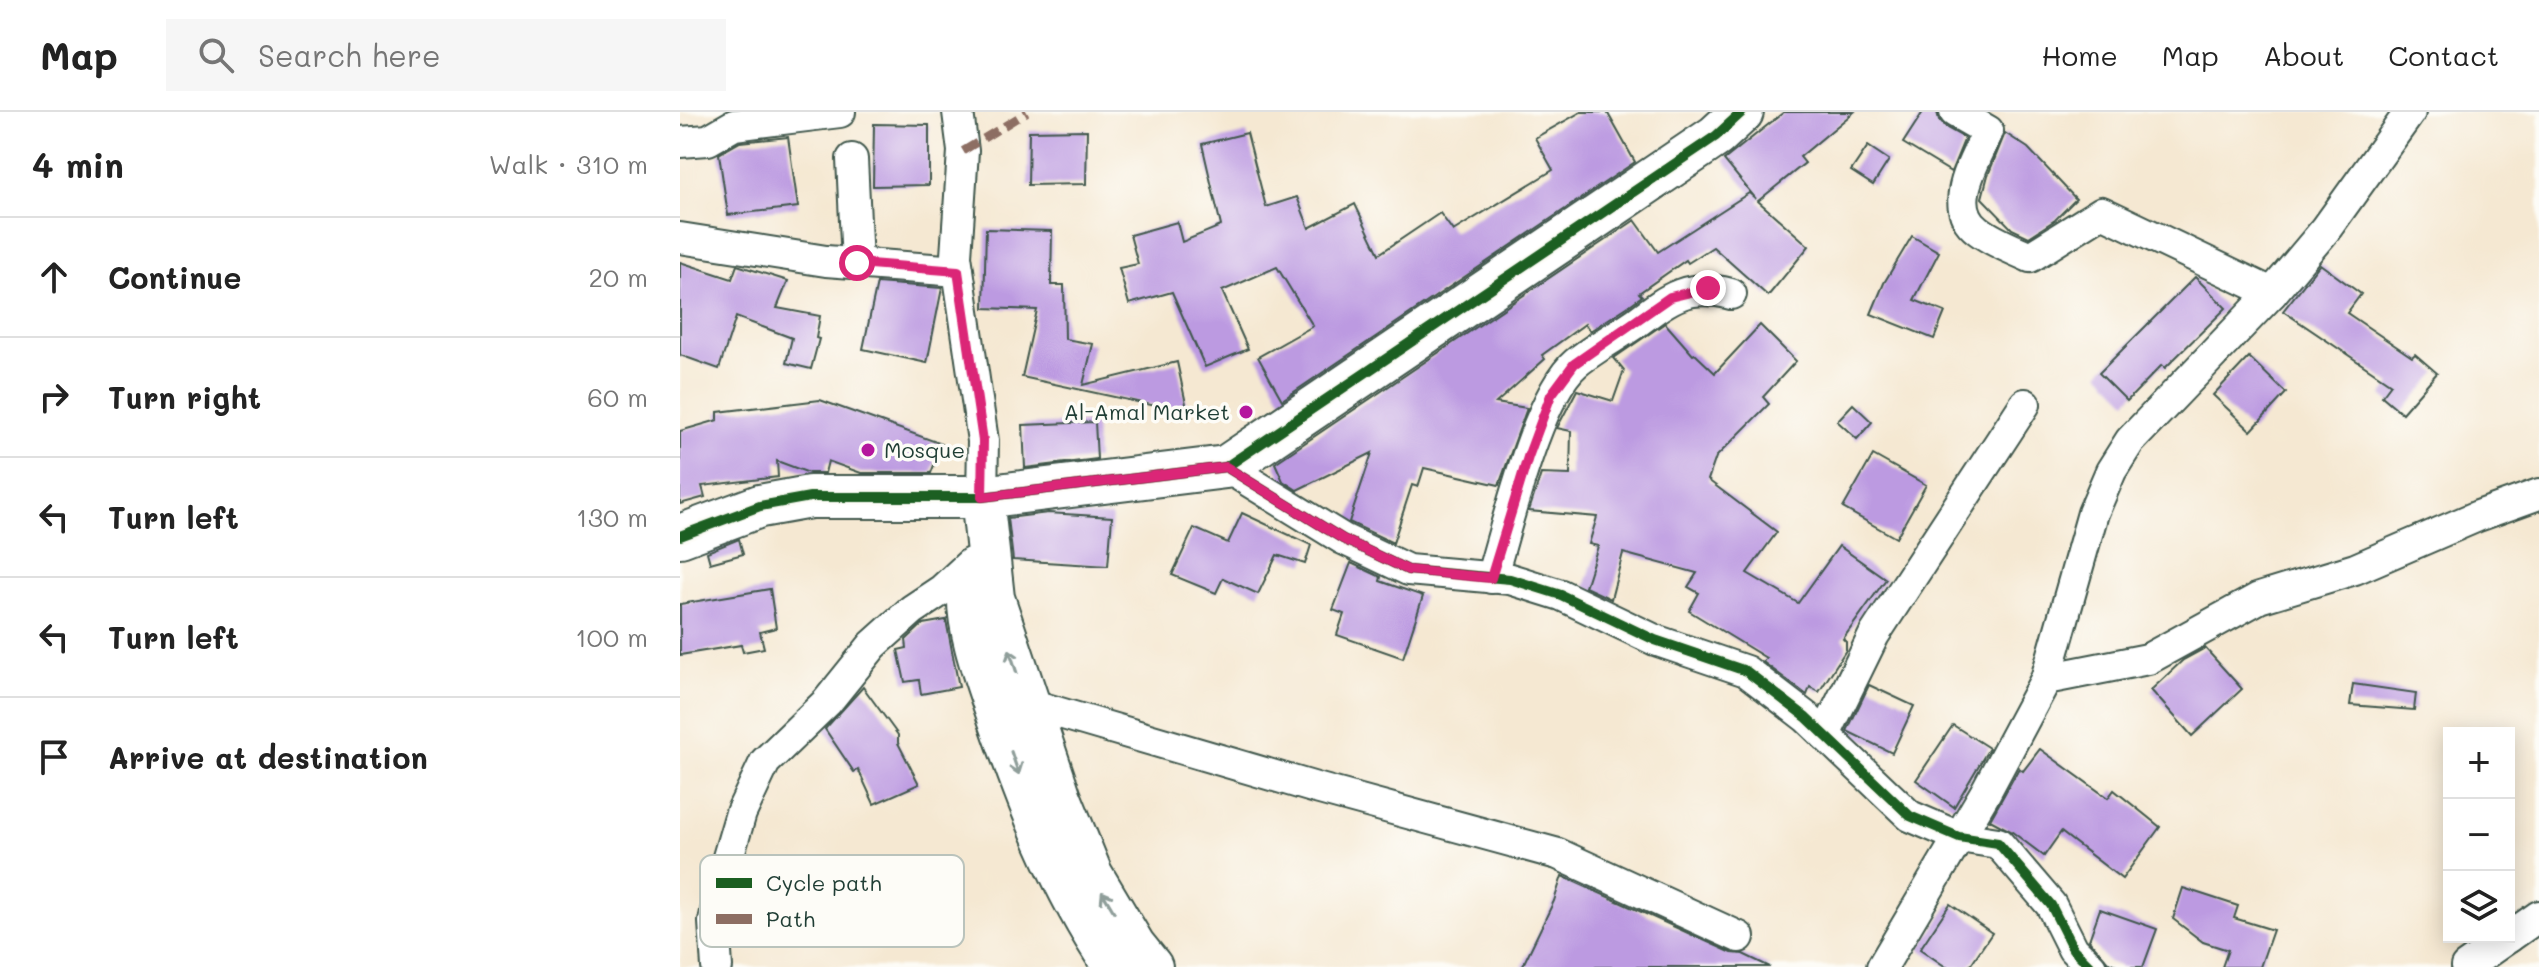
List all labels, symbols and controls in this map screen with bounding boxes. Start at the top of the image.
search box [166,19,726,91]
text: Map [40,30,118,80]
icon: search [194,33,238,77]
text: Search here [258,35,441,75]
text: Home [2042,37,2118,73]
text: Map [2162,37,2219,73]
text: About [2263,37,2344,73]
text: Contact [2388,37,2499,73]
text: 4 min [32,142,124,187]
text: Walk · 310 m [489,147,648,181]
route start [839,245,875,281]
icon: ahead [32,255,76,299]
text: Continue [108,257,241,297]
text: 20 m [588,260,648,294]
route end [1690,270,1726,306]
icon: right [32,375,76,419]
text: Turn right [108,377,261,417]
text: 60 m [587,380,648,414]
place label: Al-Amal Market [1064,397,1230,426]
marker: Al-Amal Market [1237,403,1255,421]
place label: Mosque [884,435,965,464]
marker: Mosque [859,441,877,459]
icon: left [32,495,76,539]
text: Turn left [108,497,239,537]
text: 130 m [576,500,648,534]
icon: left [32,615,76,659]
text: Turn left [108,617,239,657]
text: 100 m [575,620,648,654]
one-way arrow [1005,649,1020,674]
map controls [2443,727,2515,943]
button: + [2443,727,2515,799]
icon: arrive [32,735,76,779]
text: Arrive at destination [108,737,428,777]
one-way arrow [1009,750,1023,775]
button: − [2443,799,2515,871]
legend [700,855,964,947]
text: Cycle path [766,868,882,897]
button: layers [2443,871,2515,943]
one-way arrow [1100,891,1116,914]
text: Path [766,904,815,933]

